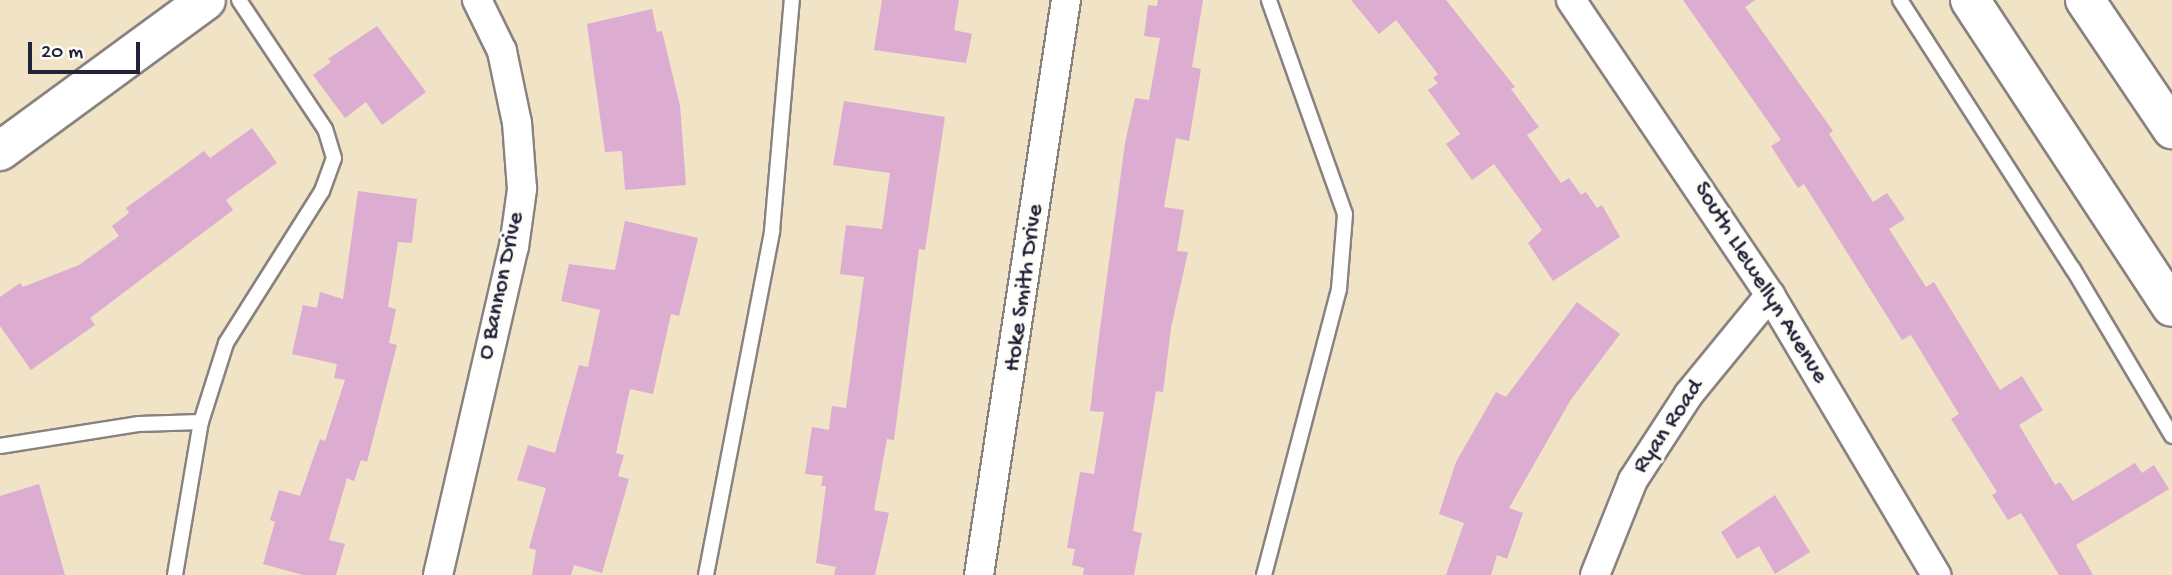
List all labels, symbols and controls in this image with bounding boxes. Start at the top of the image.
scale bar [32,28,144,72]
text: 20 m [41,41,83,66]
street label: South Llewellyn Avenue [1686,177,1834,389]
street label: Hoke Smith Drive [999,202,1051,374]
street label: O Bannon Drive [472,209,532,363]
street label: Ryan Road [1627,375,1711,479]

